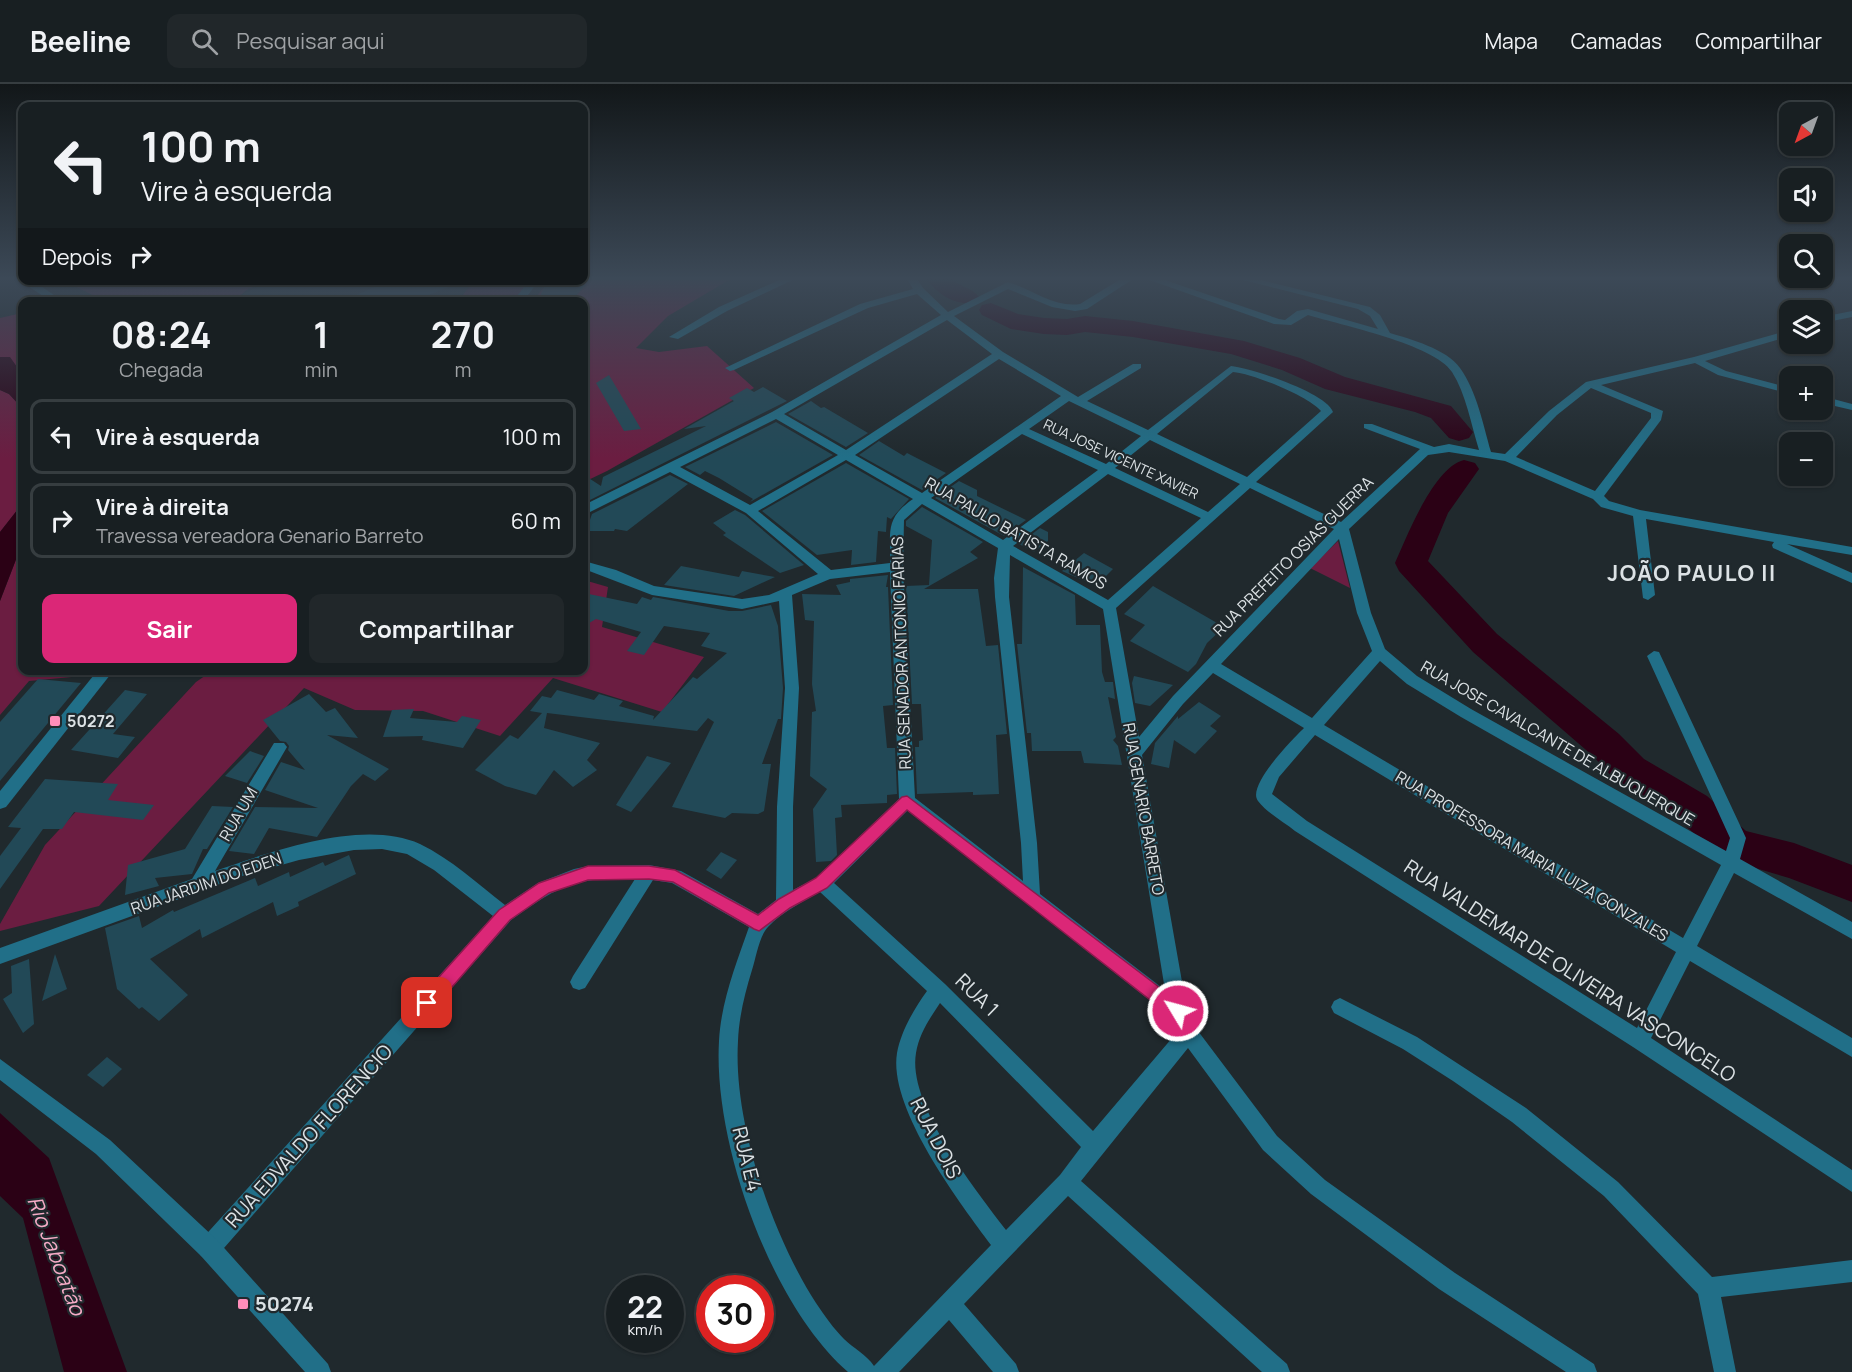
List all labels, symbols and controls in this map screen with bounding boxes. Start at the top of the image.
search box [167,14,587,68]
text: Beeline [30,22,131,60]
icon: search [188,25,221,58]
text: Pesquisar aqui [236,26,385,56]
text: Mapa [1484,27,1538,55]
text: Camadas [1571,27,1662,55]
text: Compartilhar [1695,27,1822,55]
north arrow [1779,102,1833,156]
map controls [1779,102,1833,486]
text: 100 m [141,117,261,175]
icon: left [42,126,120,204]
button: sound [1779,168,1833,222]
text: Vire à esquerda [141,172,332,209]
button: search [1779,234,1833,288]
icon: right [124,240,157,273]
text: Depois [42,242,112,272]
button: layers [1779,300,1833,354]
text: 08:24 [111,310,212,359]
text: 1 [313,310,329,359]
text: 270 [431,310,495,359]
text: Chegada [119,356,203,383]
text: min [304,356,338,383]
text: m [454,356,471,383]
button: + [1779,366,1833,420]
street label: RUA JOSE VICENTE XAVIER [1040,414,1202,503]
icon: left [45,420,78,453]
text: Vire à esquerda [96,422,260,452]
text: 100 m [503,422,561,452]
button: − [1779,432,1833,486]
street label: RUA PREFEITO OSIAS GUERRA [1208,471,1378,641]
street label: RUA PAULO BATISTA RAMOS [921,472,1111,594]
text: Vire à direita [96,492,229,522]
icon: right [45,504,78,537]
text: 60 m [511,506,561,536]
text: Travessa vereadora Genario Barreto [96,522,424,549]
street label: RUA SENADOR ANTONIO FARIAS [886,536,916,770]
district label: JOÃO PAULO II [1607,558,1777,588]
button: Sair [42,594,297,663]
button: Compartilhar [309,594,564,663]
street label: RUA JOSE CAVALCANTE DE ALBUQUERQUE [1417,655,1699,831]
place label: 50272 [67,710,115,732]
marker: 50272 [48,714,62,728]
street label: RUA GENARIO BARRETO [1118,721,1170,897]
street label: RUA PROFESSORA MARIA LUIZA GONZALES [1391,766,1673,947]
street label: RUA UM [214,783,262,845]
street label: RUA JARDIM DO EDEN [128,847,284,919]
street label: RUA VALDEMAR DE OLIVEIRA VASCONCELO [1399,853,1741,1088]
street label: RUA 1 [950,967,1005,1022]
pin [401,977,452,1028]
position arrow [1146,979,1210,1043]
icon: arrive [410,986,443,1019]
street label: RUA EDVALDO FLORENCIO [219,1038,398,1233]
street label: RUA DOIS [905,1093,968,1183]
street label: RUA E4 [726,1124,769,1194]
water label: Rio Jaboatão [21,1192,93,1321]
speed limit sign: 30 [696,1275,774,1353]
text: 22 [627,1286,663,1327]
place label: 50274 [255,1290,314,1317]
marker: 50274 [236,1297,250,1311]
text: km/h [628,1319,662,1340]

